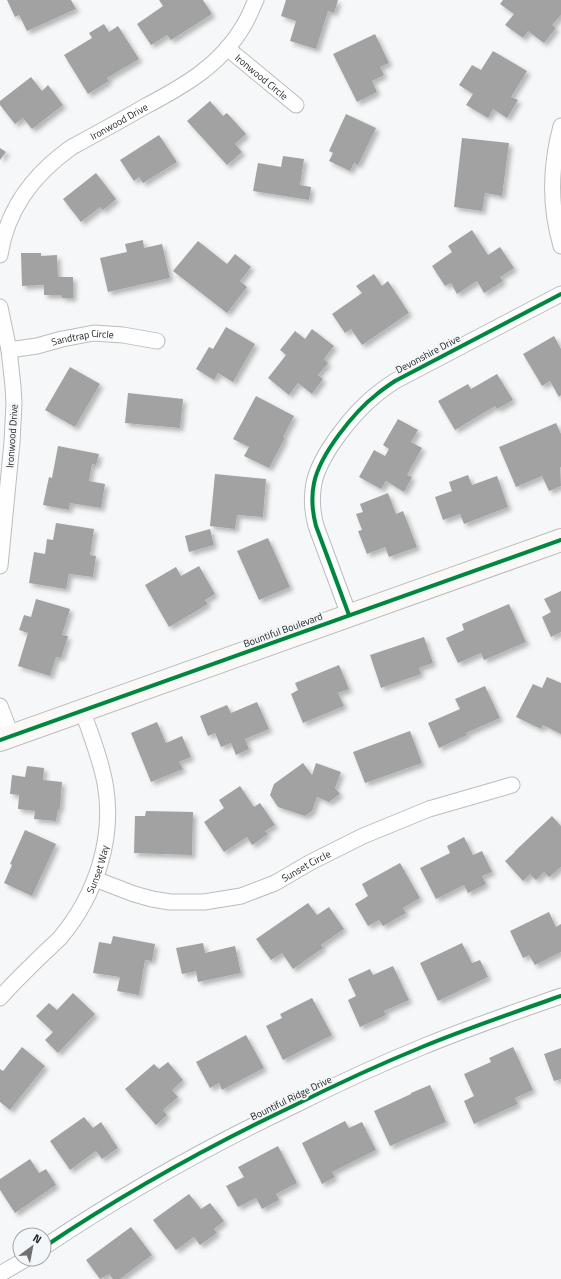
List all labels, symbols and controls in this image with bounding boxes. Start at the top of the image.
street label: Ironwood Circle [232,50,291,103]
street label: Ironwood Drive [87,99,150,143]
street label: Sandtrap Circle [49,325,114,349]
street label: Devonshire Drive [393,331,463,377]
street label: Ironwood Drive [2,404,22,468]
street label: Bountiful Boulevard [241,609,325,651]
street label: Sunset Way [82,843,112,896]
street label: Sunset Circle [278,846,333,885]
street label: Bountiful Ridge Drive [248,1072,334,1124]
north arrow [12,1227,52,1267]
text: N [30,1230,45,1247]

